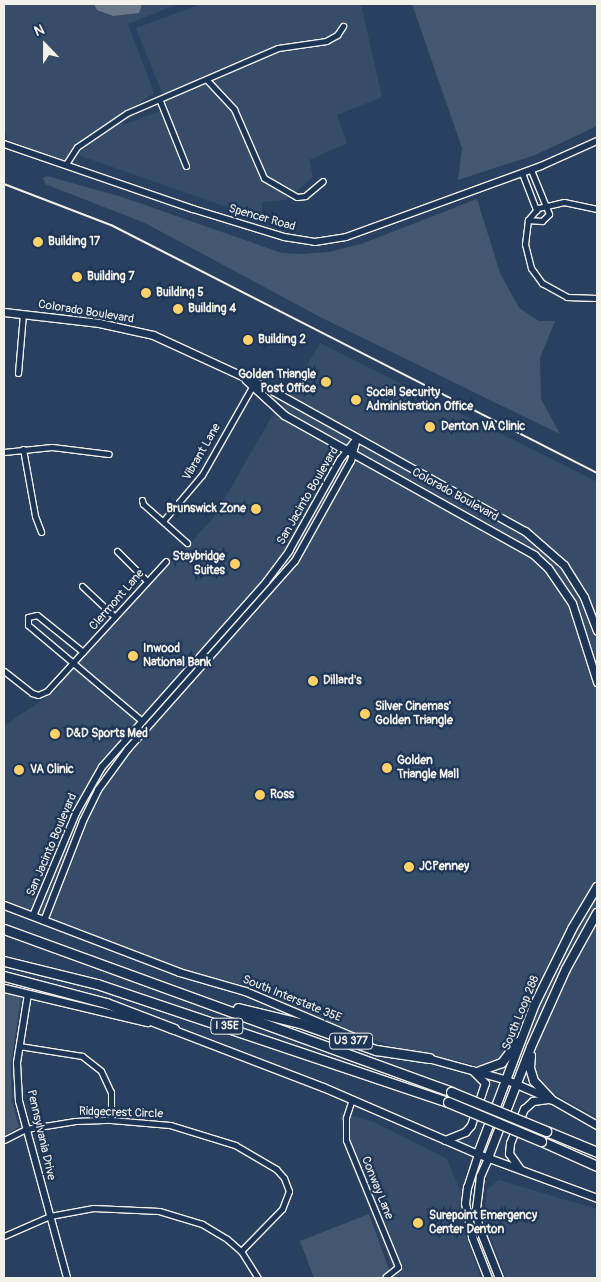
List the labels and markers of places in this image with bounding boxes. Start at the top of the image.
place label: Building 17 [48,235,100,249]
marker: Building 17 [32,236,44,248]
place label: Building 7 [87,270,134,284]
marker: Building 7 [71,271,83,283]
place label: Building 5 [156,286,204,300]
marker: Building 5 [140,287,152,299]
place label: Building 4 [188,302,236,316]
marker: Building 4 [172,303,184,315]
place label: Building 2 [258,333,306,347]
marker: Building 2 [242,334,254,346]
place label: Golden Triangle Post Office [238,368,316,396]
marker: Golden Triangle Post Office [320,376,332,388]
place label: Social Security Administration Office [366,386,473,414]
marker: Social Security Administration Office [350,394,362,406]
marker: Denton VA Clinic [423,420,437,434]
place label: Denton VA Clinic [441,420,525,434]
place label: Brunswick Zone [166,502,246,516]
marker: Brunswick Zone [250,503,262,515]
place label: Staybridge Suites [172,550,225,578]
marker: Staybridge Suites [229,558,241,570]
place label: Inwood National Bank [143,642,211,670]
marker: Inwood National Bank [127,650,139,662]
place label: Dillard's [323,674,362,688]
marker: Dillard's [307,675,319,687]
place label: Silver Cinemas' Golden Triangle [375,700,453,728]
marker: Silver Cinemas' Golden Triangle [359,708,371,720]
marker: D&D Sports Med [48,727,62,741]
place label: D&D Sports Med [66,727,148,741]
place label: Golden Triangle Mall [397,754,459,782]
marker: Golden Triangle Mall [381,762,393,774]
marker: VA Clinic [12,763,26,777]
place label: VA Clinic [30,763,74,777]
place label: Ross [270,788,294,802]
marker: Ross [254,789,266,801]
place label: JCPenney [419,860,469,874]
marker: JCPenney [403,861,415,873]
place label: Surepoint Emergency Center Denton [429,1209,537,1237]
marker: Surepoint Emergency Center Denton [411,1216,425,1230]

